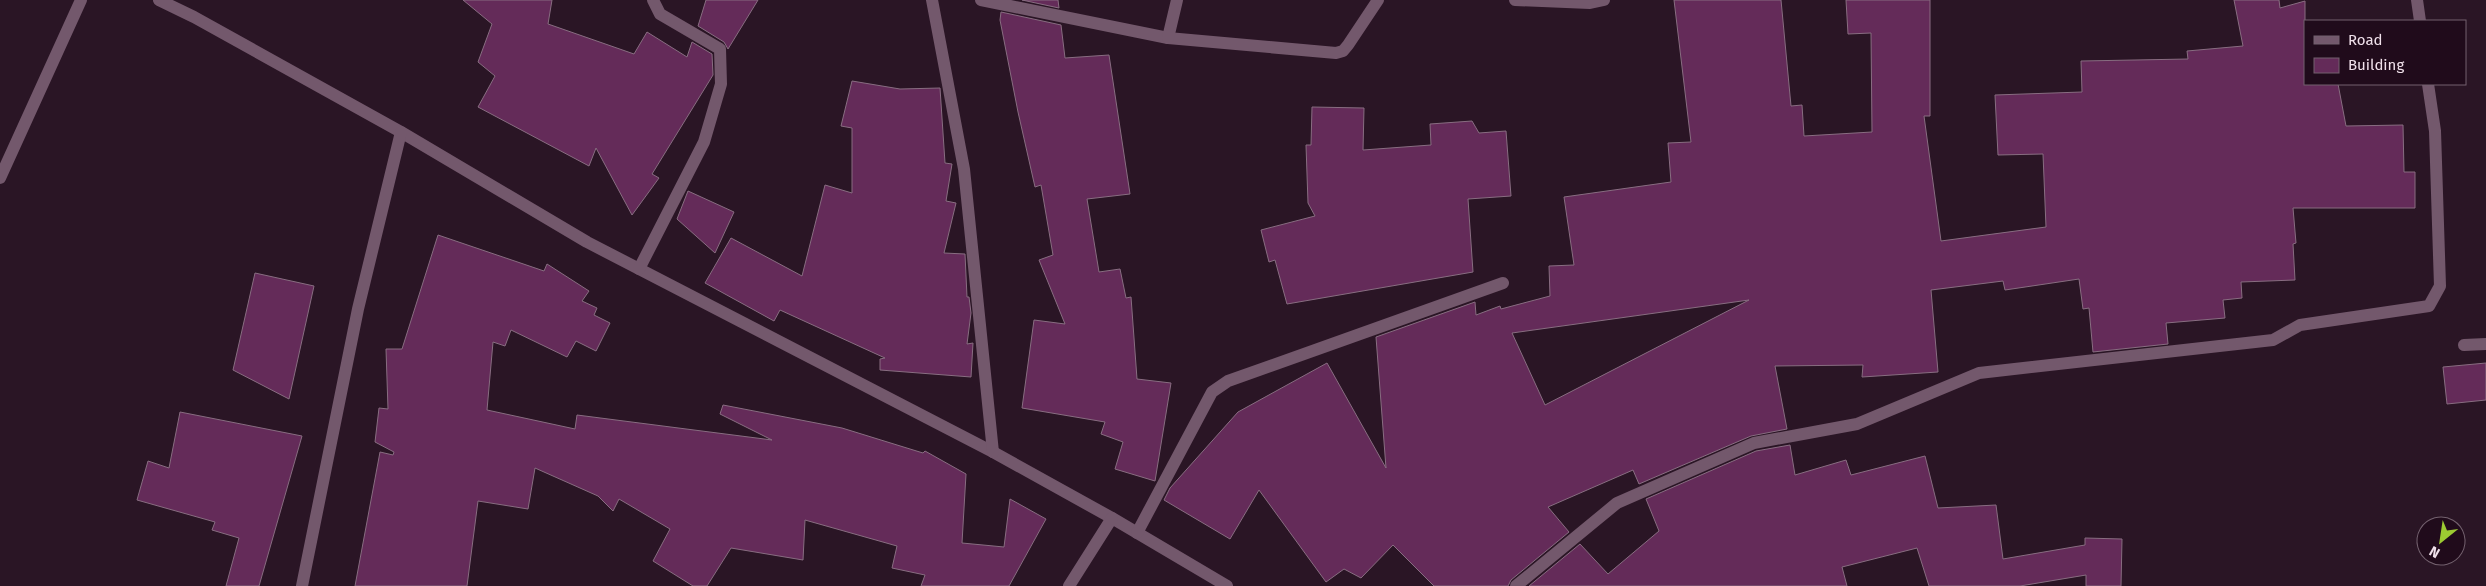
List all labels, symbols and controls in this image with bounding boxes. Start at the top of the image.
legend [2304,20,2466,85]
text: Road [2348,31,2383,49]
text: Building [2348,56,2404,74]
north arrow [2416,516,2466,566]
text: N [2426,542,2443,562]

